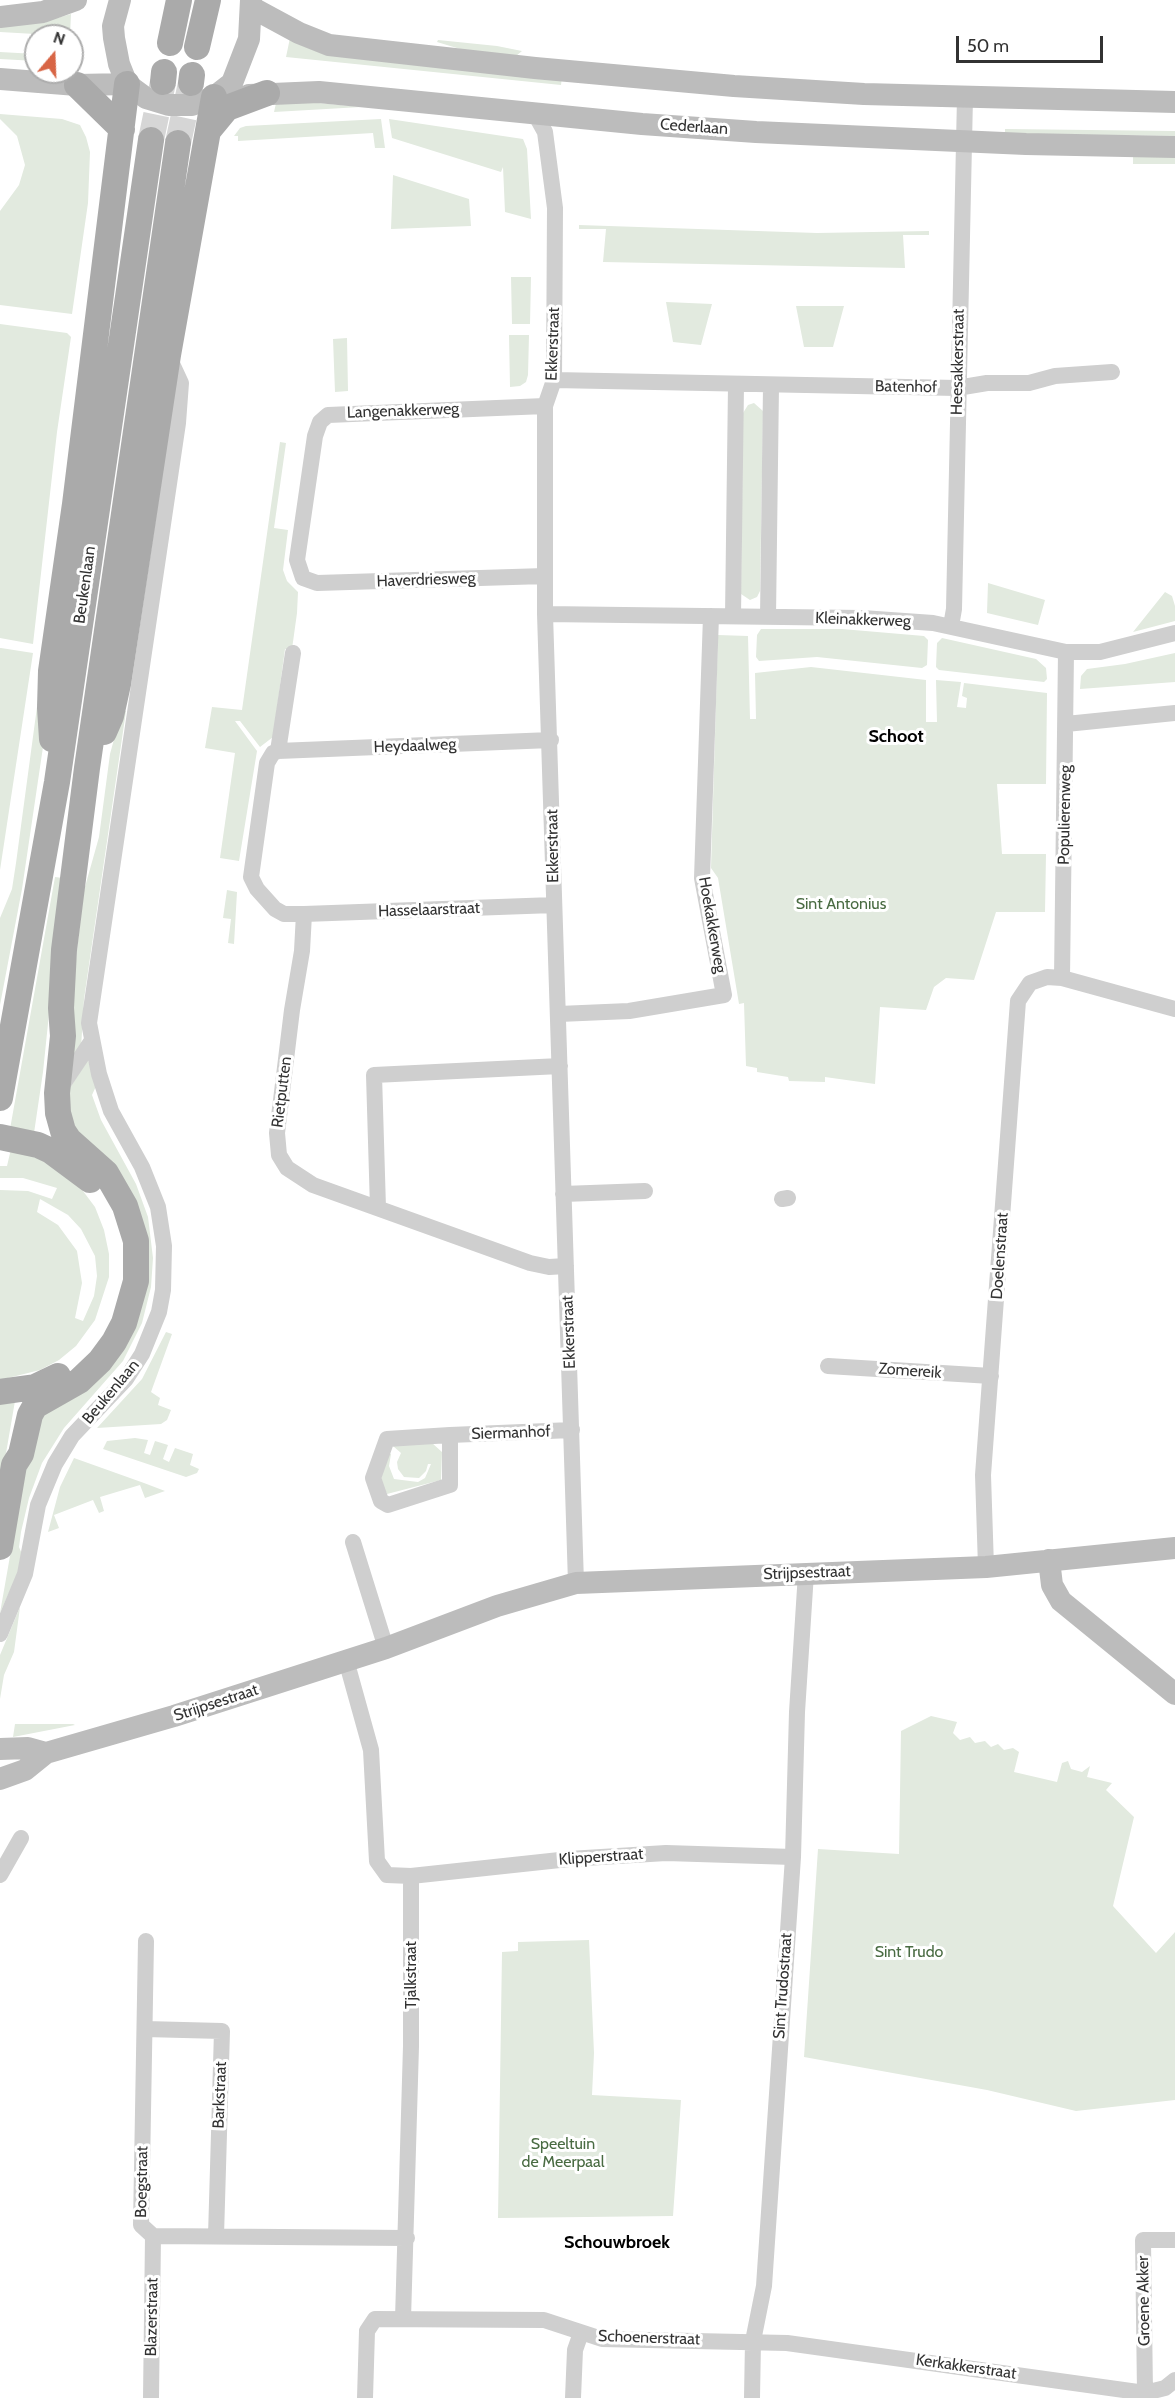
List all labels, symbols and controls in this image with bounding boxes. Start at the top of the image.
north arrow [24,24,84,84]
scale bar [959,24,1106,62]
text: N [51,28,68,49]
text: 50 m [967,35,1009,57]
street label: Cederlaan [659,115,729,139]
street label: Ekkerstraat [542,307,564,381]
street label: Heesakkerstraat [947,309,969,415]
street label: Batenhof [875,377,937,397]
street label: Langenakkerweg [347,399,459,423]
street label: Beukenlaan [70,545,100,625]
street label: Haverdriesweg [376,569,476,591]
street label: Kleinakkerweg [815,609,911,631]
district label: Schoot [868,726,924,748]
street label: Heydaalweg [373,735,457,757]
street label: Populierenweg [1055,765,1075,865]
street label: Ekkerstraat [543,809,563,883]
street label: Hoekakkerweg [694,875,730,975]
park label: Sint Antonius [796,894,886,914]
street label: Hasselaarstraat [378,899,480,921]
street label: Rietputten [268,1055,296,1129]
street label: Doelenstraat [987,1212,1013,1300]
street label: Ekkerstraat [558,1295,580,1369]
street label: Beukenlaan [79,1356,143,1428]
street label: Zomereik [878,1359,942,1383]
street label: Siermanhof [471,1422,551,1444]
street label: Strijpsestraat [763,1562,851,1584]
street label: Strijpsestraat [171,1680,261,1726]
street label: Klipperstraat [558,1844,644,1870]
street label: Sint Trudostraat [770,1932,796,2040]
street label: Tjalkstraat [401,1941,421,2009]
park label: Sint Trudo [875,1942,943,1962]
street label: Barkstraat [209,2061,231,2129]
park label: Speeltuin de Meerpaal [522,2134,604,2172]
street label: Boegstraat [132,2146,152,2218]
district label: Schouwbroek [564,2232,670,2254]
street label: Groene Akker [1134,2256,1154,2346]
street label: Blazerstraat [142,2277,162,2357]
street label: Schoenerstraat [598,2327,700,2349]
street label: Kerkakkerstraat [915,2350,1017,2384]

